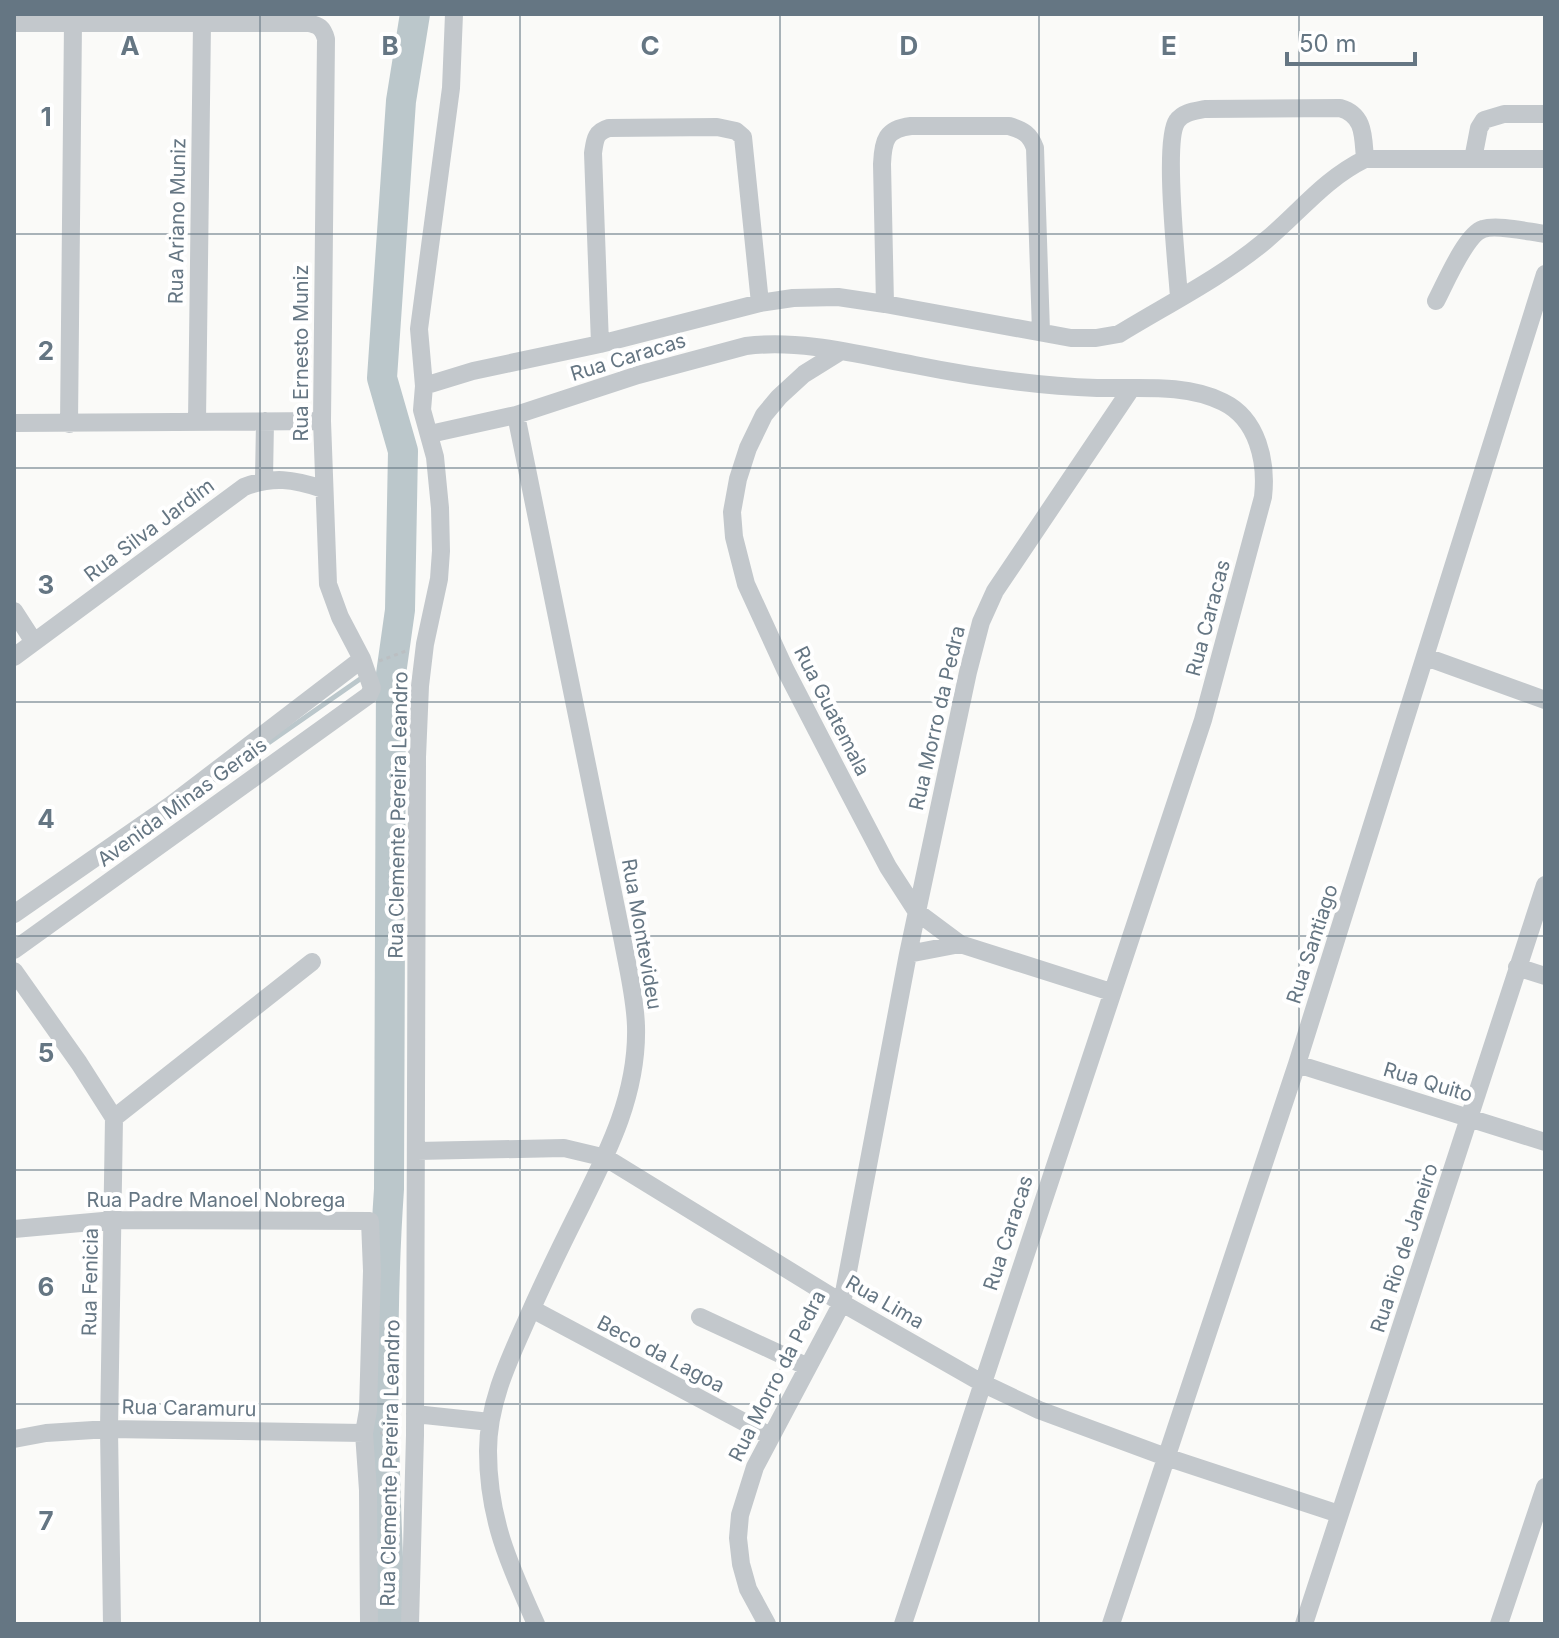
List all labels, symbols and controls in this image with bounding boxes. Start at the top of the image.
scale bar [1287,16,1415,66]
text: 50 m [1299,29,1357,58]
text: A [120,30,140,61]
text: B [381,30,399,61]
text: C [640,30,660,61]
text: D [900,30,918,61]
text: E [1161,30,1177,61]
text: 1 [40,101,52,132]
street label: Rua Ariano Muniz [164,138,190,304]
street label: Rua Ernesto Muniz [289,264,313,442]
street label: Rua Caracas [567,328,689,386]
text: 2 [38,335,54,366]
street label: Rua Silva Jardim [79,473,219,587]
street label: Rua Caracas [1181,557,1235,679]
text: 3 [38,569,54,600]
street label: Rua Morro da Pedra [904,623,970,813]
street label: Rua Guatemala [789,642,875,780]
street label: Rua Clemente Pereira Leandro [383,671,413,959]
street label: Avenida Minas Gerais [93,732,271,872]
text: 4 [37,803,55,834]
street label: Rua Montevideu [617,857,667,1011]
street label: Rua Santiago [1281,881,1343,1007]
text: 5 [38,1037,54,1068]
street label: Rua Quito [1381,1057,1475,1107]
street label: Rua Rio de Janeiro [1365,1160,1443,1336]
street label: Rua Caracas [978,1172,1038,1294]
street label: Rua Padre Manoel Nobrega [86,1188,346,1212]
street label: Rua Fenicia [77,1228,103,1336]
street label: Rua Lima [842,1270,928,1334]
text: 6 [38,1271,54,1302]
street label: Rua Morro da Pedra [723,1286,831,1466]
street label: Beco da Lagoa [593,1310,729,1398]
street label: Rua Clemente Pereira Leandro [375,1319,405,1607]
street label: Rua Caramuru [121,1395,257,1421]
text: 7 [38,1505,54,1536]

